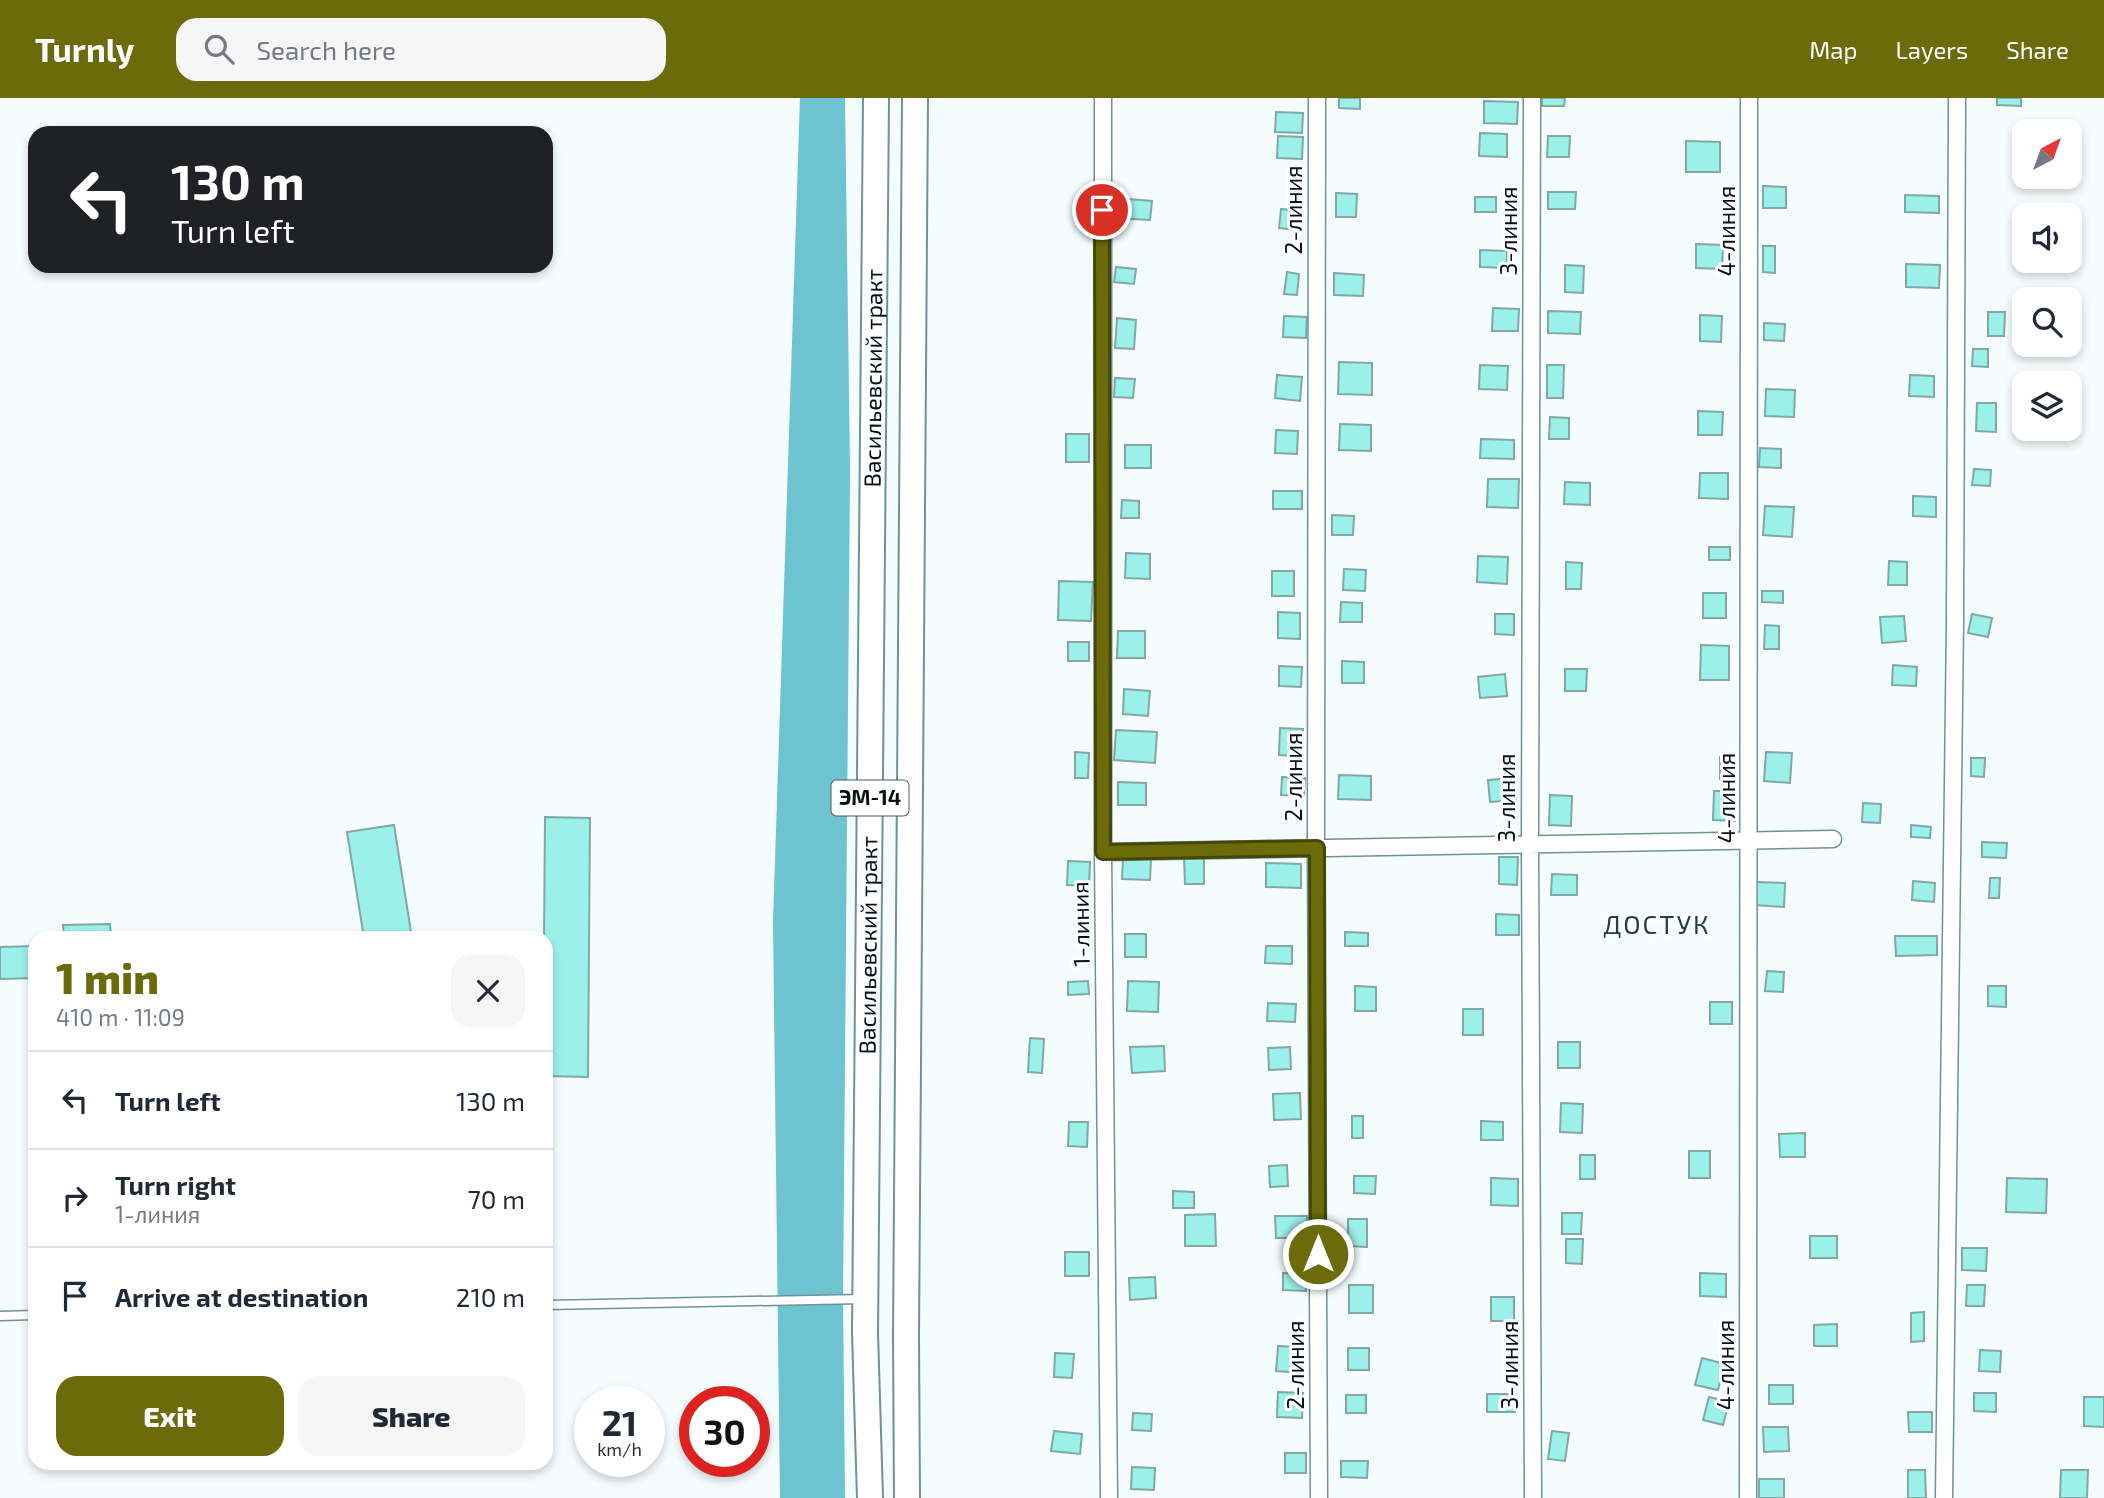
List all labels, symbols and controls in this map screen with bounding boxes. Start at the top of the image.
search box [176,18,666,81]
text: Turnly [35,29,134,69]
icon: search [200,30,238,68]
text: Search here [256,34,396,65]
text: Map [1809,35,1857,64]
text: Layers [1895,35,1968,64]
text: Share [2006,35,2069,64]
north arrow [2012,119,2082,189]
map controls [2012,119,2082,441]
text: 130 m [171,151,305,210]
icon: left [56,154,147,245]
street label: 2-линия [1279,165,1307,255]
pin [1072,180,1132,240]
street label: 4-линия [1712,186,1740,276]
street label: 3-линия [1494,187,1522,275]
icon: arrive [1083,191,1121,229]
button: sound [2012,203,2082,273]
text: Turn left [171,211,295,249]
street label: Васильевский тракт [858,269,887,488]
button: search [2012,287,2082,357]
button: layers [2012,371,2082,441]
street label: 2-линия [1279,732,1307,822]
street label: 4-линия [1712,753,1740,843]
street label: 3-линия [1492,754,1520,842]
road number: ЭМ-14 [832,780,908,816]
street label: Васильевский тракт [852,836,882,1055]
street label: 1-линия [1065,881,1095,967]
district label: ДОСТУК [1603,908,1711,939]
text: 1 min [56,952,159,1002]
button: close [451,954,525,1028]
text: 410 m · 11:09 [56,1003,185,1031]
icon: left [56,1081,94,1119]
text: Turn left [115,1085,221,1116]
text: 130 m [456,1085,525,1116]
text: Turn right [115,1169,236,1200]
icon: right [56,1179,94,1217]
text: 70 m [467,1183,525,1214]
text: 1-линия [115,1200,200,1228]
position arrow [1281,1217,1355,1291]
icon: arrive [56,1277,94,1315]
text: Arrive at destination [115,1281,368,1312]
text: 210 m [456,1281,525,1312]
street label: 2-линия [1281,1320,1309,1410]
street label: 4-линия [1711,1320,1739,1410]
street label: 3-линия [1495,1321,1523,1409]
button: Exit [56,1376,284,1456]
button: Share [298,1376,525,1456]
speed limit sign: 30 [679,1386,770,1477]
text: 21 [602,1401,637,1443]
text: km/h [597,1438,642,1460]

